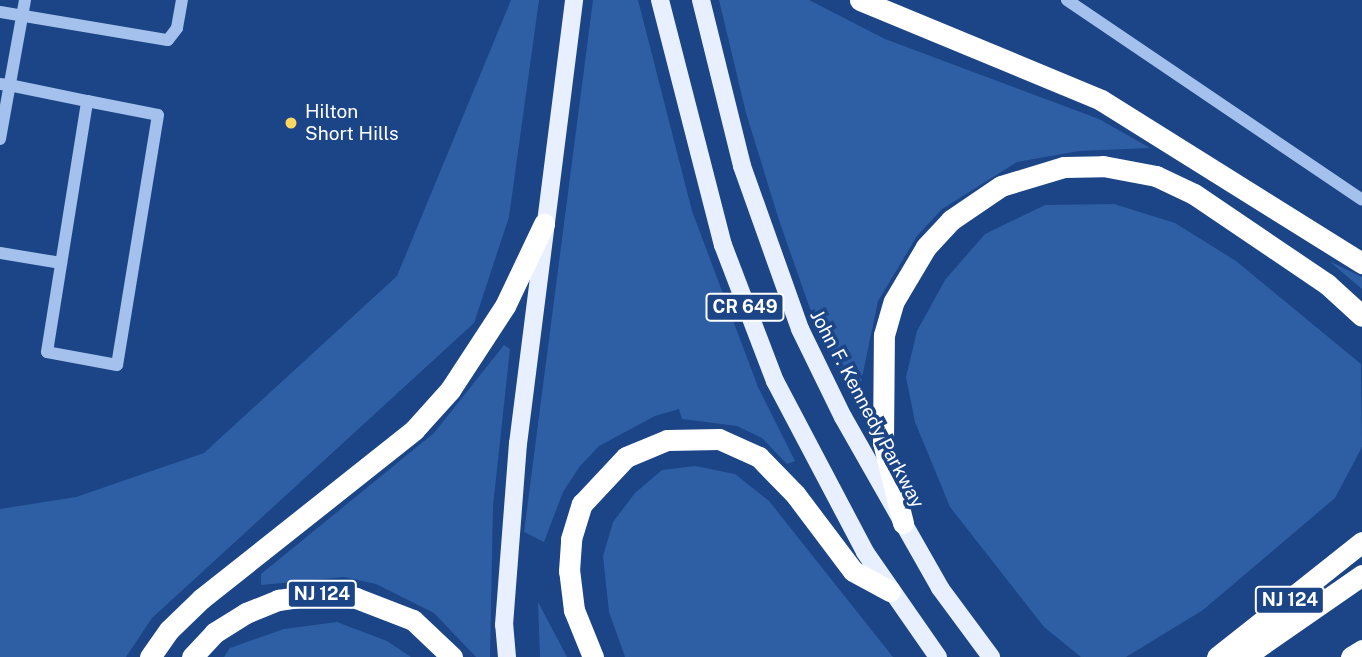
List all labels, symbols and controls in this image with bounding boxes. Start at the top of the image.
place label: Hilton Short Hills [305,101,399,145]
marker: Hilton Short Hills [283,115,299,131]
road number: CR 649 [705,292,785,321]
street label: John F. Kennedy Parkway [805,306,929,512]
road number: NJ 124 [285,580,359,608]
road number: NJ 124 [1253,586,1327,614]

